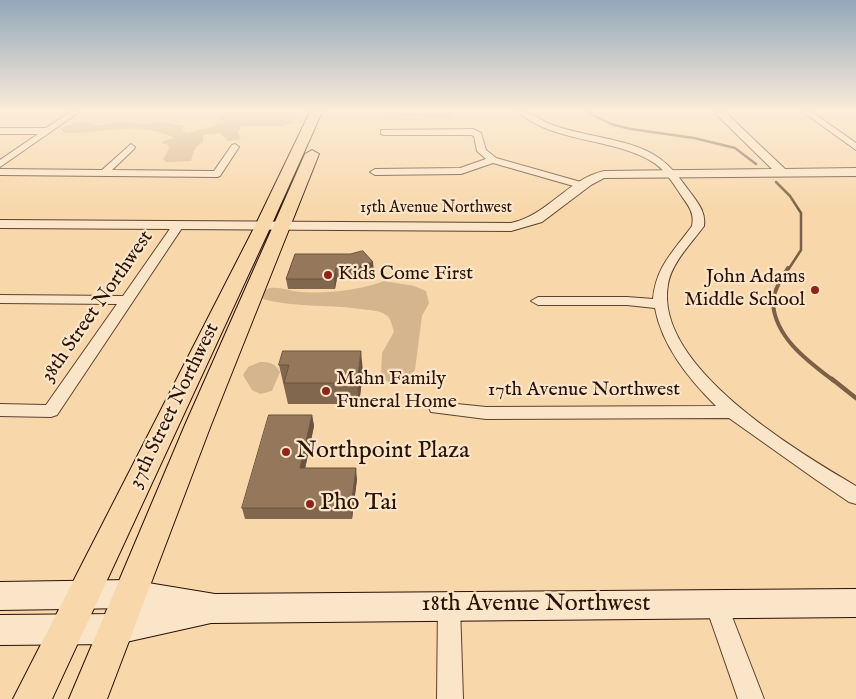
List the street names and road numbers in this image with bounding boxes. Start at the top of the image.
street label: 15th Avenue Northwest [360,199,512,219]
street label: 38th Street Northwest [37,227,159,387]
street label: 37th Street Northwest [125,319,225,493]
street label: 17th Avenue Northwest [488,379,680,403]
street label: 18th Avenue Northwest [422,591,650,619]

